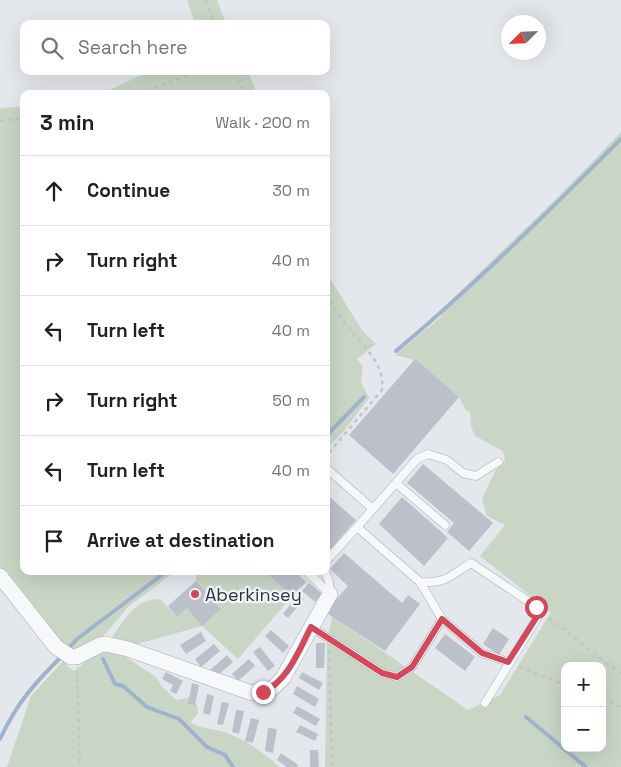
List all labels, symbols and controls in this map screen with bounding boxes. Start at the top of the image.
north arrow [501,15,546,60]
search box [20,20,330,75]
icon: search [38,34,66,62]
text: Search here [78,35,188,60]
text: 3 min [40,109,95,136]
text: Walk · 200 m [215,112,310,133]
icon: ahead [40,177,68,205]
text: Continue [87,178,170,203]
text: 30 m [272,180,310,201]
icon: right [40,247,68,275]
text: Turn right [87,248,177,273]
text: 40 m [272,250,310,271]
icon: left [40,317,68,345]
text: Turn left [87,318,165,343]
text: 40 m [272,320,310,341]
icon: right [40,387,68,415]
text: Turn right [87,388,177,413]
text: 50 m [272,390,310,411]
icon: left [40,457,68,485]
text: Turn left [87,458,165,483]
text: 40 m [272,460,310,481]
icon: arrive [40,527,68,555]
text: Arrive at destination [87,528,275,553]
place label: Aberkinsey [205,583,302,606]
marker: Aberkinsey [189,588,201,600]
route start [525,596,548,619]
map controls [561,662,606,752]
button: + [561,662,606,707]
route end [252,681,275,704]
button: − [561,707,606,752]

